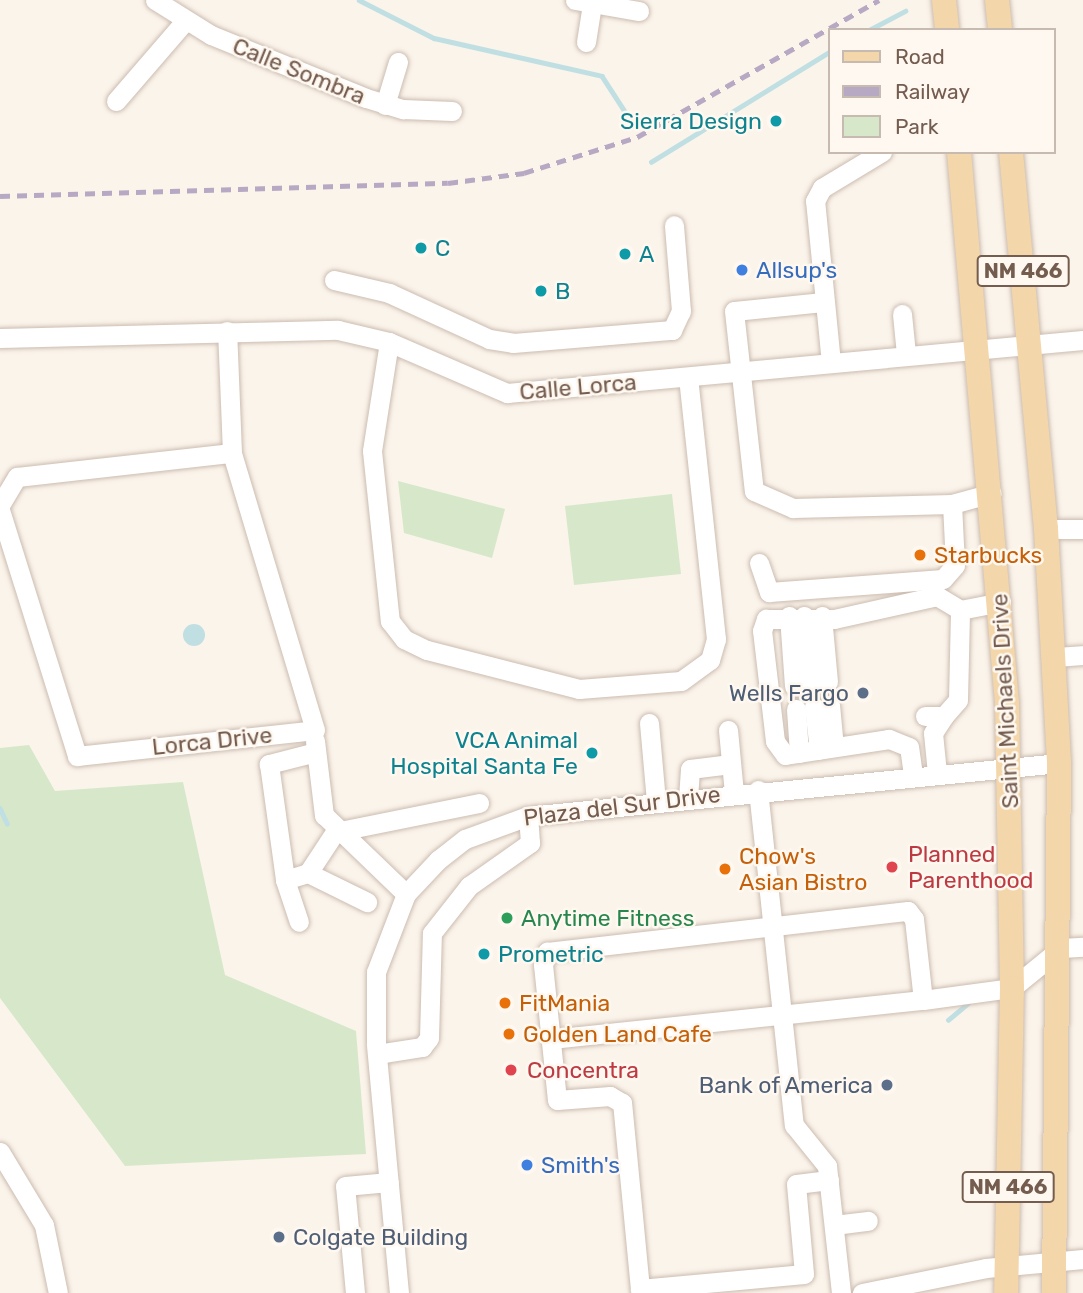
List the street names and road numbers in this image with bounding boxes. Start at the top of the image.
street label: Calle Sombra [229,32,369,110]
road number: NM 466 [976,254,1070,288]
street label: Calle Lorca [518,368,638,406]
street label: Saint Michaels Drive [986,593,1024,809]
street label: Lorca Drive [150,721,274,761]
street label: Plaza del Sur Drive [522,780,722,832]
road number: NM 466 [961,1170,1055,1204]

